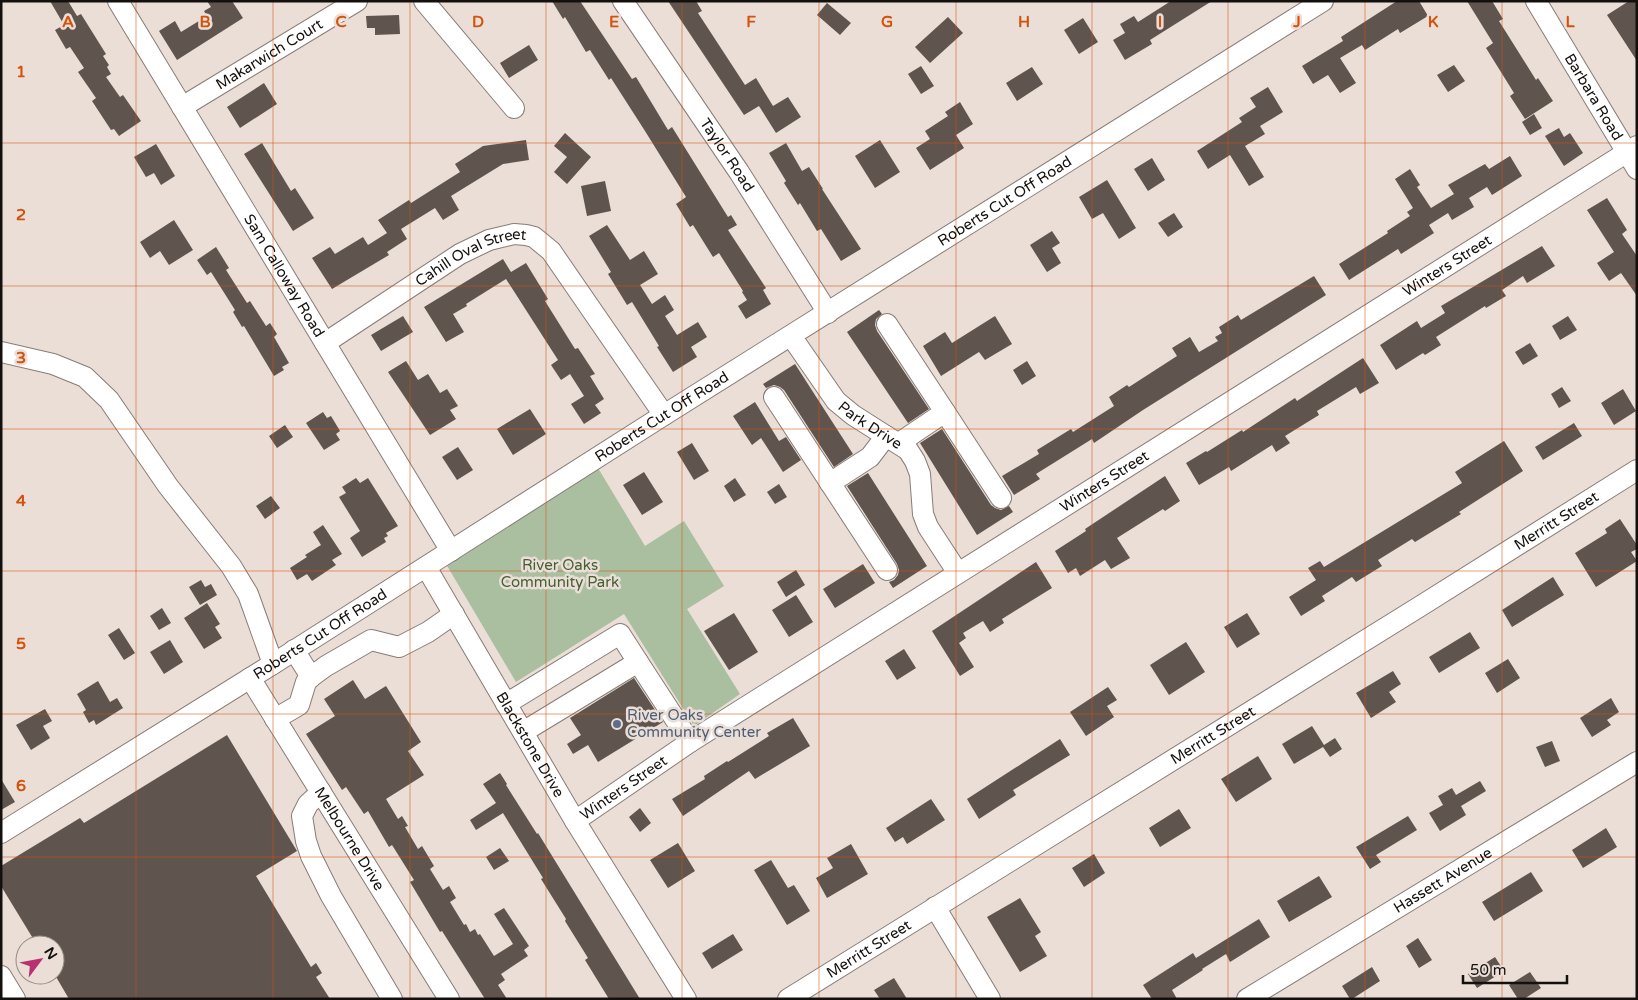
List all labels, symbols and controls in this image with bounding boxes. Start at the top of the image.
text: A [62,12,74,32]
text: B [199,12,211,32]
text: C [335,12,347,32]
text: D [472,12,484,32]
text: E [609,12,619,32]
text: F [746,12,756,32]
text: G [881,12,893,32]
text: H [1018,12,1030,32]
text: I [1158,12,1162,32]
text: J [1292,12,1301,32]
text: K [1428,12,1439,32]
text: L [1565,12,1575,32]
street label: Makarwich Court [212,15,326,93]
street label: Barbara Road [1561,50,1627,144]
text: 1 [16,62,26,82]
street label: Taylor Road [696,115,758,195]
street label: Roberts Cut Off Road [934,152,1075,250]
text: 2 [16,205,26,225]
street label: Sam Calloway Road [240,211,328,340]
street label: Cahill Oval Street [412,225,527,290]
street label: Winters Street [1399,231,1495,300]
text: 3 [16,348,26,368]
street label: Roberts Cut Off Road [592,368,732,466]
street label: Park Drive [834,398,905,453]
street label: Winters Street [1056,446,1152,516]
street label: Merritt Street [1511,487,1602,554]
text: 4 [16,491,26,511]
park label: River Oaks Community Park [501,556,619,591]
street label: Roberts Cut Off Road [250,585,390,683]
text: 5 [16,634,26,654]
street label: Blackstone Drive [492,689,568,801]
street label: Merritt Street [1167,702,1259,768]
place label: River Oaks Community Center [627,706,761,741]
marker: River Oaks Community Center [611,718,623,730]
street label: Winters Street [577,751,671,824]
text: 6 [16,776,26,796]
street label: Melbourne Drive [311,784,388,894]
street label: Hassett Avenue [1390,843,1495,917]
street label: Merritt Street [823,916,915,982]
north arrow [15,935,65,985]
text: N [40,944,61,963]
scale bar [1463,952,1567,984]
text: 50 m [1470,961,1507,979]

